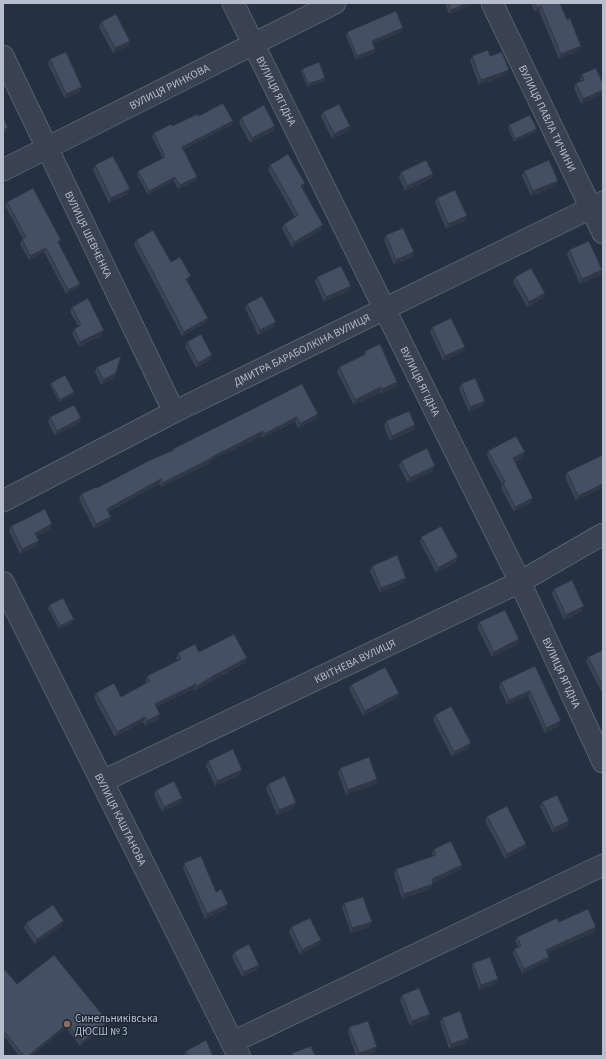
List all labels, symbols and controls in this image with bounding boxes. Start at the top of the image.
street label: ВУЛИЦЯ ЯГІДНА [252,54,300,129]
street label: ВУЛИЦЯ РИНКОВА [127,60,212,113]
street label: ВУЛИЦЯ ПАВЛА ТИЧИНИ [515,62,579,175]
street label: ВУЛИЦЯ ШЕВЧЕНКА [61,189,116,281]
street label: ДМИТРА БАРАБОЛКІНА ВУЛИЦЯ [231,310,373,390]
street label: ВУЛИЦЯ ЯГІДНА [396,344,444,419]
street label: КВІТНЕВА ВУЛИЦЯ [312,635,398,687]
street label: ВУЛИЦЯ ЯГІДНА [539,635,584,711]
street label: ВУЛИЦЯ КАШТАНОВА [91,771,150,868]
place label: Синельниківська ДЮСШ № 3 [75,1011,158,1039]
marker: Синельниківська ДЮСШ № 3 [62,1019,72,1029]

